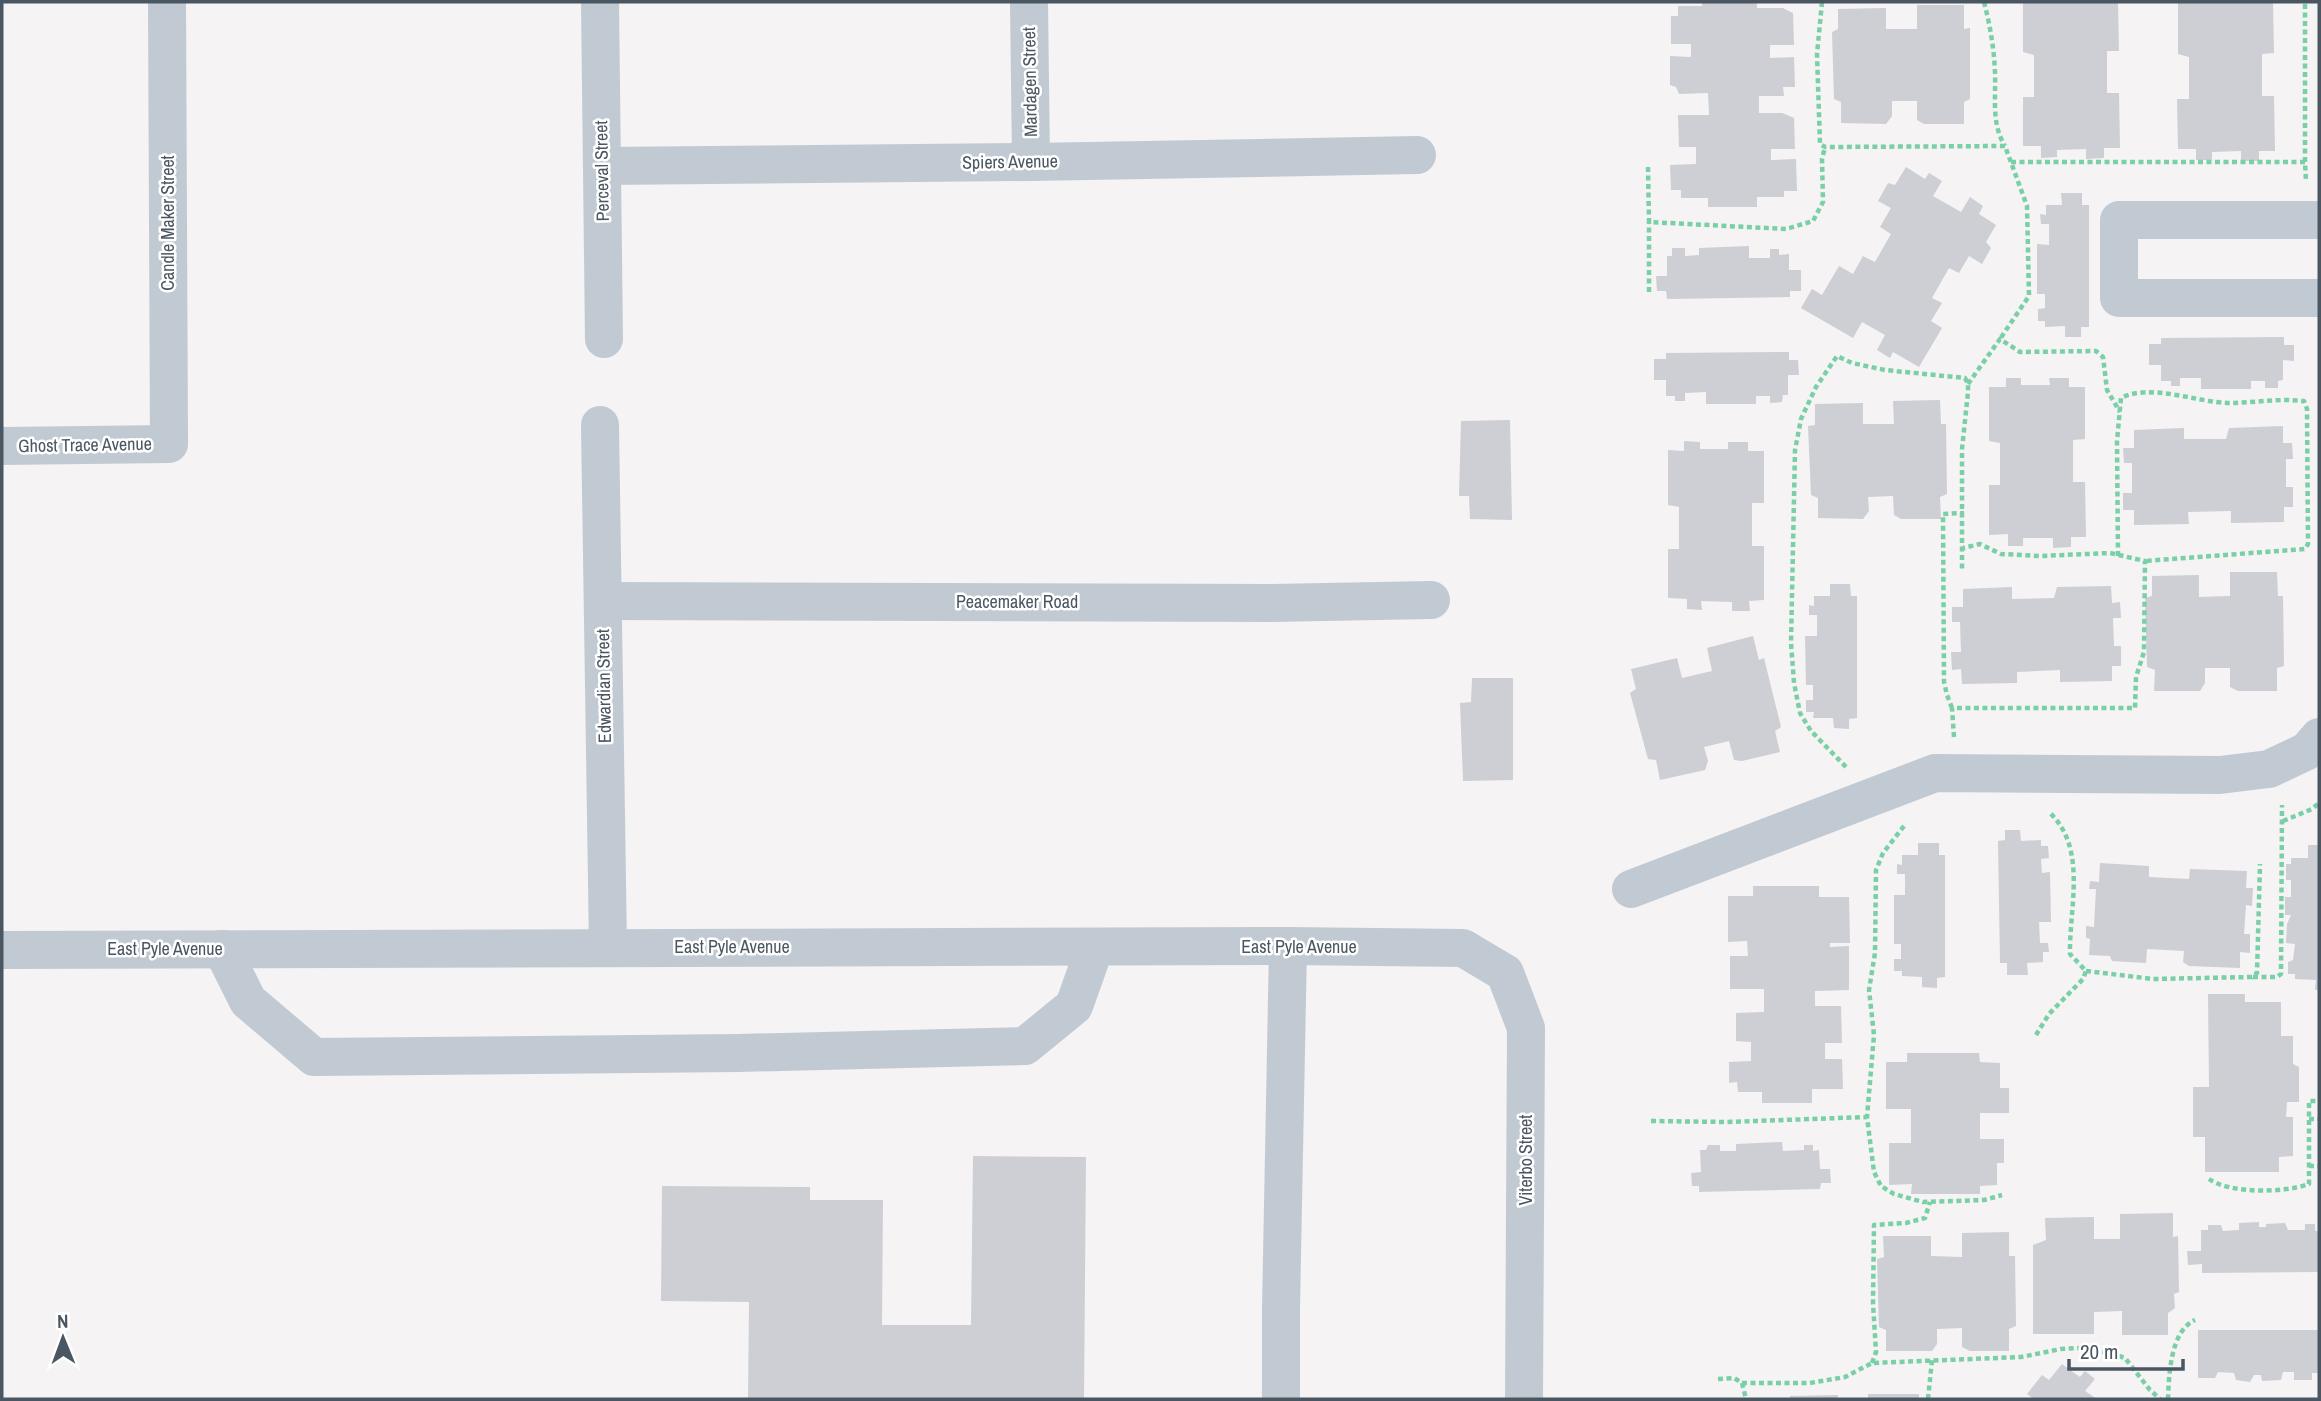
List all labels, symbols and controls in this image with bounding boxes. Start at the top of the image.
street label: Mardagen Street [1016,27,1043,137]
street label: Perceval Street [588,120,615,222]
street label: Spiers Avenue [962,148,1058,175]
street label: Candle Maker Street [155,155,180,291]
street label: Ghost Trace Avenue [18,431,152,458]
street label: Peacemaker Road [956,589,1078,614]
street label: Edwardian Street [590,629,617,743]
street label: East Pyle Avenue [674,934,790,959]
street label: East Pyle Avenue [1241,934,1357,959]
street label: East Pyle Avenue [107,936,223,961]
street label: Viterbo Street [1513,1115,1538,1205]
north arrow [28,1303,98,1373]
text: N [57,1308,69,1334]
scale bar [2069,1328,2183,1372]
text: 20 m [2080,1337,2118,1366]

